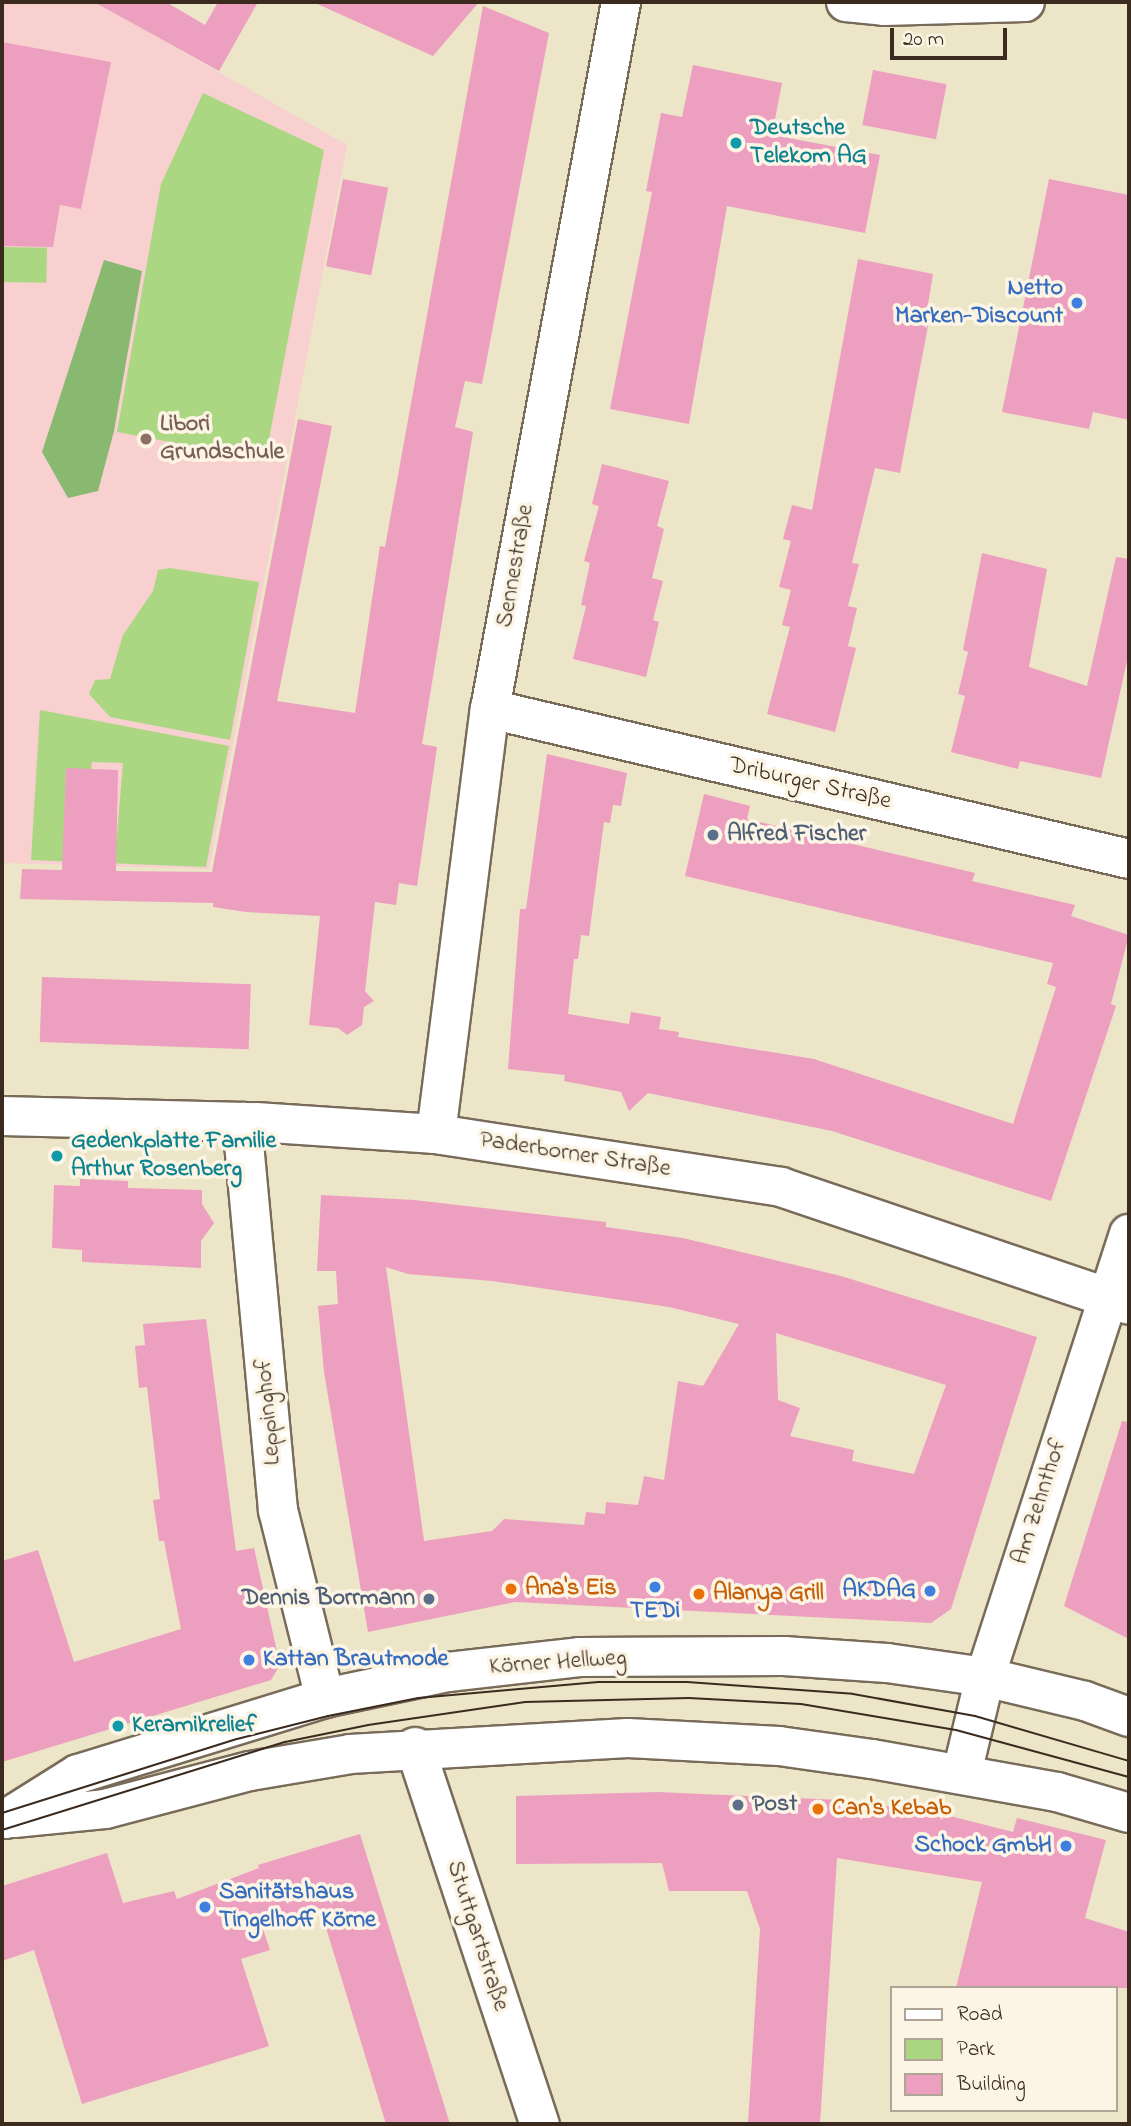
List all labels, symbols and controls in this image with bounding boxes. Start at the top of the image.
scale bar [893,14,1010,58]
text: 20 m [903,25,944,55]
place label: Deutsche Telekom AG [750,115,867,171]
marker: Deutsche Telekom AG [728,135,744,151]
place label: Netto Marken-Discount [895,275,1063,331]
marker: Netto Marken-Discount [1069,295,1085,311]
place label: Libori Grundschule [160,411,284,467]
marker: Libori Grundschule [138,431,154,447]
street label: Sennestraße [491,502,541,630]
street label: Driburger Straße [726,751,894,817]
place label: Alfred Fischer [727,821,866,849]
marker: Alfred Fischer [705,827,721,843]
street label: Paderborner Straße [477,1126,673,1184]
place label: Gedenkplatte Familie Arthur Rosenberg [71,1128,276,1184]
marker: Gedenkplatte Familie Arthur Rosenberg [49,1148,65,1164]
street label: Leppinghof [250,1358,288,1466]
street label: Am Zehnthof [1006,1436,1074,1568]
place label: Ana's Eis [525,1575,616,1603]
place label: AKDAG [842,1577,916,1605]
marker: TEDi [647,1579,663,1595]
place label: Alanya Grill [713,1580,824,1608]
marker: Ana's Eis [503,1581,519,1597]
marker: AKDAG [922,1583,938,1599]
place label: Dennis Borrmann [242,1585,415,1613]
marker: Alanya Grill [691,1586,707,1602]
marker: Dennis Borrmann [421,1591,437,1607]
place label: TEDi [630,1598,680,1626]
street label: Körner Hellweg [488,1644,628,1682]
place label: Kattan Brautmode [263,1646,448,1674]
marker: Kattan Brautmode [241,1652,257,1668]
place label: Keramikrelief [132,1712,257,1740]
marker: Keramikrelief [110,1718,126,1734]
place label: Post [752,1791,797,1819]
place label: Can's Kebab [832,1795,951,1823]
marker: Post [730,1797,746,1813]
marker: Can's Kebab [810,1801,826,1817]
place label: Schock GmbH [915,1832,1052,1860]
marker: Schock GmbH [1058,1838,1074,1854]
street label: Stuttgartstraße [439,1857,515,2015]
place label: Sanitätshaus Tingelhoff Körne [219,1879,376,1935]
marker: Sanitätshaus Tingelhoff Körne [197,1899,213,1915]
legend [890,1986,1117,2112]
text: Road [957,2000,1003,2030]
text: Park [957,2035,995,2065]
text: Building [957,2070,1026,2100]

